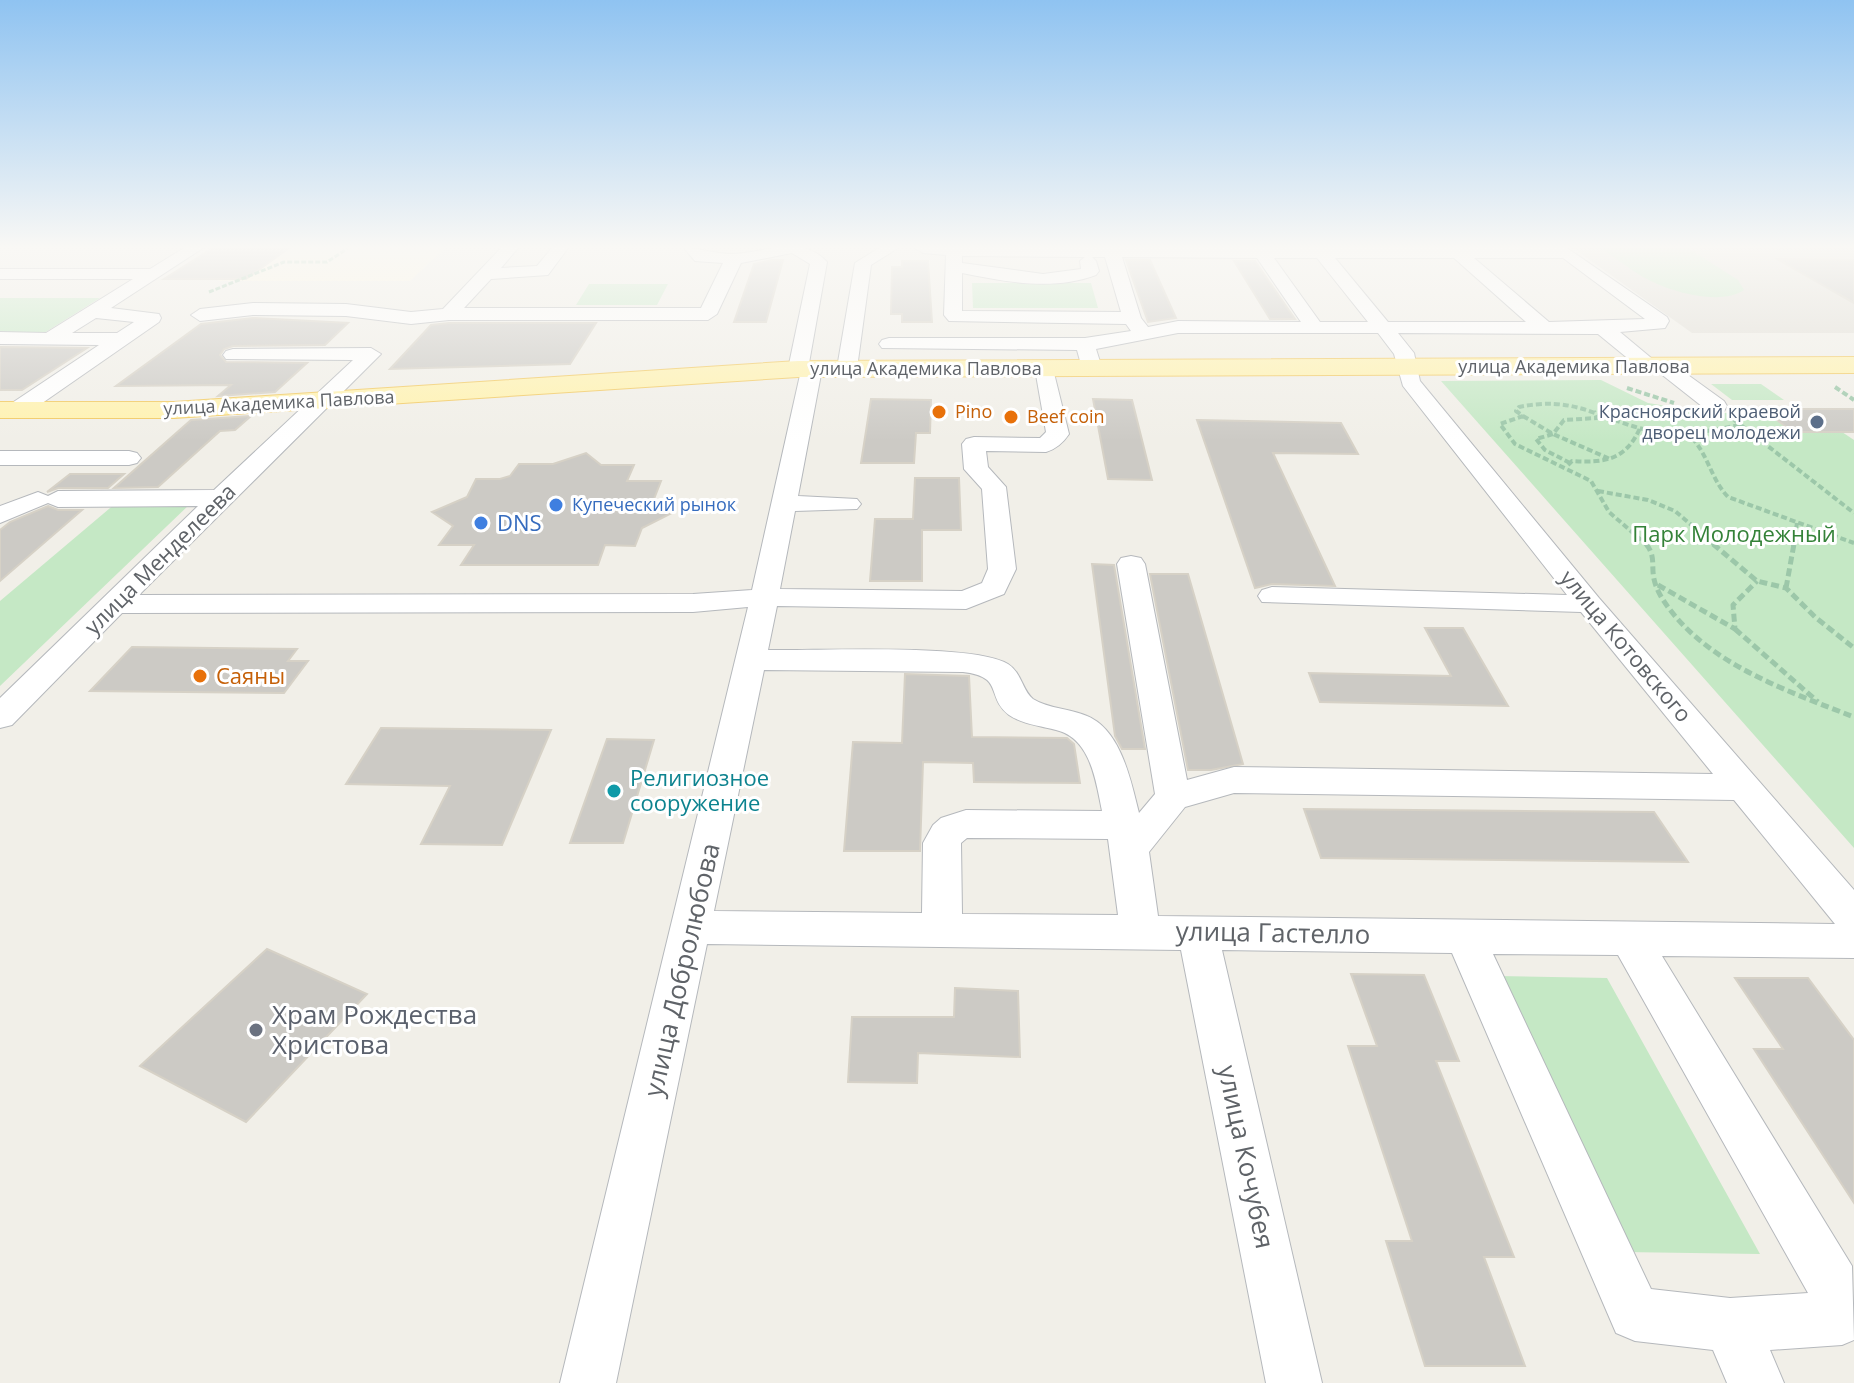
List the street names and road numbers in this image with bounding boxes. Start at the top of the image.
street label: улица Академика Павлова [1458,354,1690,378]
street label: улица Академика Павлова [810,356,1042,380]
street label: улица Академика Павлова [163,384,395,420]
street label: улица Менделеева [77,476,242,641]
street label: улица Котовского [1554,563,1699,728]
street label: улица Добролюбова [634,839,728,1100]
street label: улица Гастелло [1175,912,1371,952]
street label: улица Кочубея [1210,1062,1284,1252]

